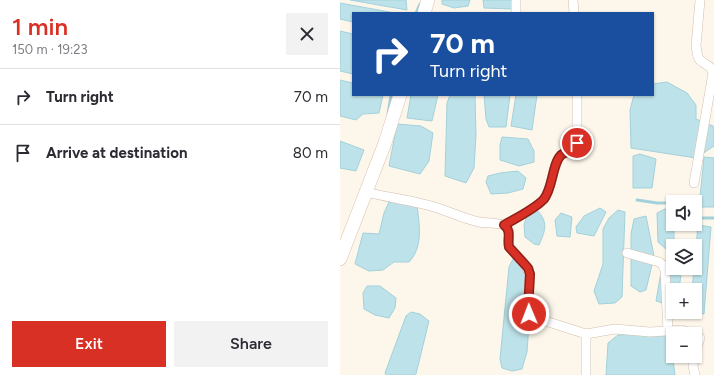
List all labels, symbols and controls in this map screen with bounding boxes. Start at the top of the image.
text: 1 min [12,12,68,41]
button: close [286,13,328,55]
text: 70 m [430,26,495,60]
icon: right [364,28,416,80]
text: 150 m · 19:23 [12,42,88,57]
text: Turn right [430,60,507,82]
icon: right [12,86,34,108]
text: Turn right [46,88,114,106]
text: 70 m [294,88,328,106]
pin [560,126,594,160]
icon: arrive [566,132,588,154]
icon: arrive [12,142,34,164]
text: Arrive at destination [46,144,187,162]
text: 80 m [293,144,328,162]
map controls [666,195,702,363]
button: sound [666,195,702,231]
button: layers [666,239,702,275]
button: + [666,283,702,319]
position arrow [508,293,550,335]
button: Exit [12,321,166,367]
button: Share [174,321,328,367]
button: − [666,327,702,363]

